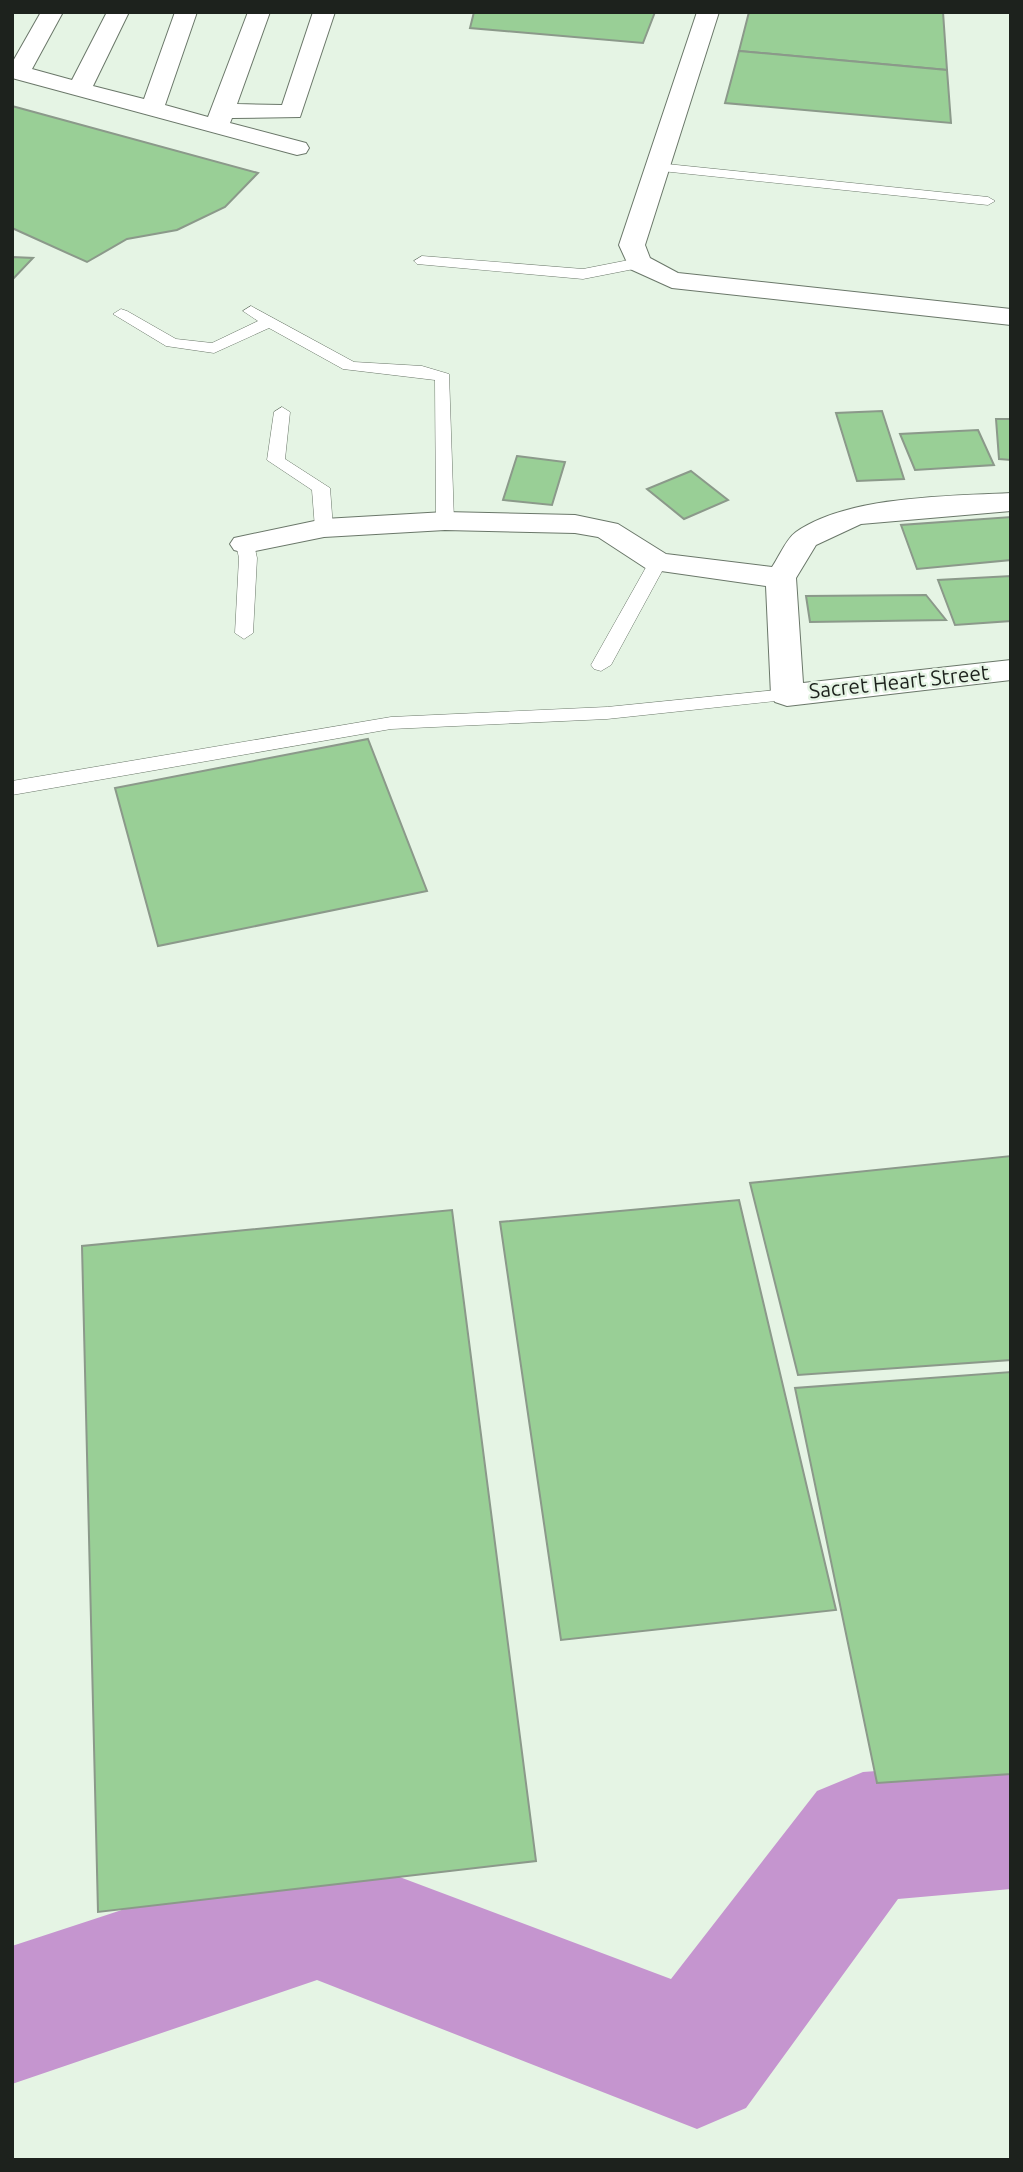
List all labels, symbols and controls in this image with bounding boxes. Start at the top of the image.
street label: Sacret Heart Street [808,660,990,702]

